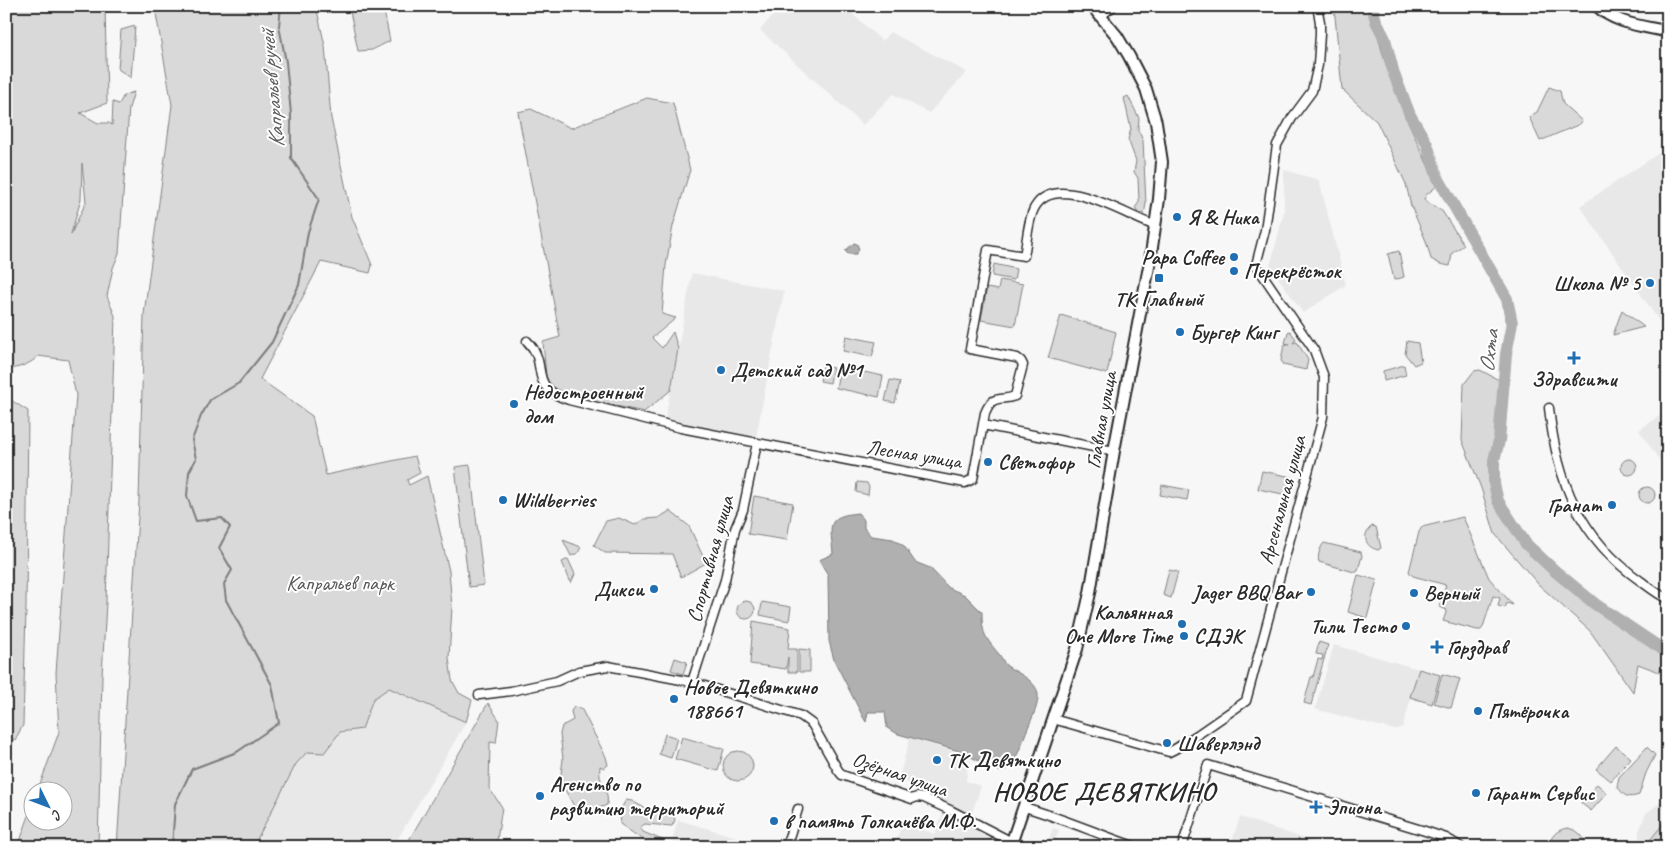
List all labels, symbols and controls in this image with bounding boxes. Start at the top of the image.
water label: Капральев ручей [252,24,291,149]
place label: Я & Ника [1187,204,1261,230]
marker: Я & Ника [1171,211,1183,223]
place label: Papa Coffee [1142,244,1226,270]
marker: Papa Coffee [1228,251,1240,263]
place label: Перекрёсток [1244,258,1342,284]
marker: Перекрёсток [1228,265,1240,277]
place label: Школа № 5 [1553,270,1642,296]
marker: ТК Главный [1153,272,1165,284]
marker: Школа № 5 [1644,277,1656,289]
place label: ТК Главный [1114,286,1206,312]
place label: Бургер Кинг [1190,319,1281,345]
marker: Бургер Кинг [1174,326,1186,338]
water label: Охта [1473,326,1506,374]
marker: Здравсити [1568,352,1580,364]
place label: Детский сад №1 [731,357,865,383]
marker: Детский сад №1 [715,364,727,376]
place label: Здравсити [1532,366,1618,392]
street label: Главная улица [1080,367,1123,471]
place label: Недостроенный дом [524,379,645,429]
marker: Недостроенный дом [508,398,520,410]
street label: Арсенальная улица [1252,431,1312,567]
street label: Лесная улица [865,434,966,475]
place label: Светофор [998,449,1076,475]
marker: Светофор [982,456,994,468]
place label: Wildberries [513,487,598,513]
street label: Спортивная улица [681,491,740,625]
place label: Гранат [1547,492,1603,518]
marker: Wildberries [497,494,509,506]
marker: Гранат [1606,499,1618,511]
park label: Капральев парк [286,570,396,596]
place label: Дикси [594,576,646,602]
place label: Jager BBQ Bar [1191,579,1303,605]
place label: Верный [1424,580,1482,606]
marker: Дикси [648,583,660,595]
marker: Jager BBQ Bar [1305,586,1317,598]
marker: Верный [1408,587,1420,599]
place label: Кальянная One More Time [1064,599,1174,649]
place label: Тили Тесто [1310,613,1397,639]
marker: Кальянная One More Time [1176,618,1188,630]
marker: Тили Тесто [1400,620,1412,632]
place label: СДЭК [1194,623,1247,649]
marker: СДЭК [1178,630,1190,642]
place label: Горздрав [1447,634,1511,661]
marker: Горздрав [1431,641,1443,653]
place label: Новое Девяткино 188661 [684,674,818,724]
marker: Новое Девяткино 188661 [668,693,680,705]
place label: Пятёрочка [1488,698,1570,724]
marker: Пятёрочка [1472,705,1484,717]
place label: Шаверлэнд [1177,730,1262,756]
marker: Шаверлэнд [1161,737,1173,749]
street label: Озёрная улица [849,746,953,804]
place label: ТК Девяткино [947,747,1061,773]
marker: ТК Девяткино [931,754,943,766]
place label: Агенство по развитию территорий [550,771,726,822]
district label: НОВОЕ ДЕВЯТКИНО [993,775,1218,808]
north arrow [22,780,72,830]
place label: Гарант Сервис [1486,780,1595,806]
marker: Гарант Сервис [1470,787,1482,799]
marker: Агенство по развитию территорий [534,790,546,802]
place label: Эпиона [1327,794,1383,820]
marker: Эпиона [1309,800,1323,814]
text: С [47,806,66,824]
place label: в память Толкачёва М.Ф. [784,808,977,834]
marker: в память Толкачёва М.Ф. [768,815,780,827]

